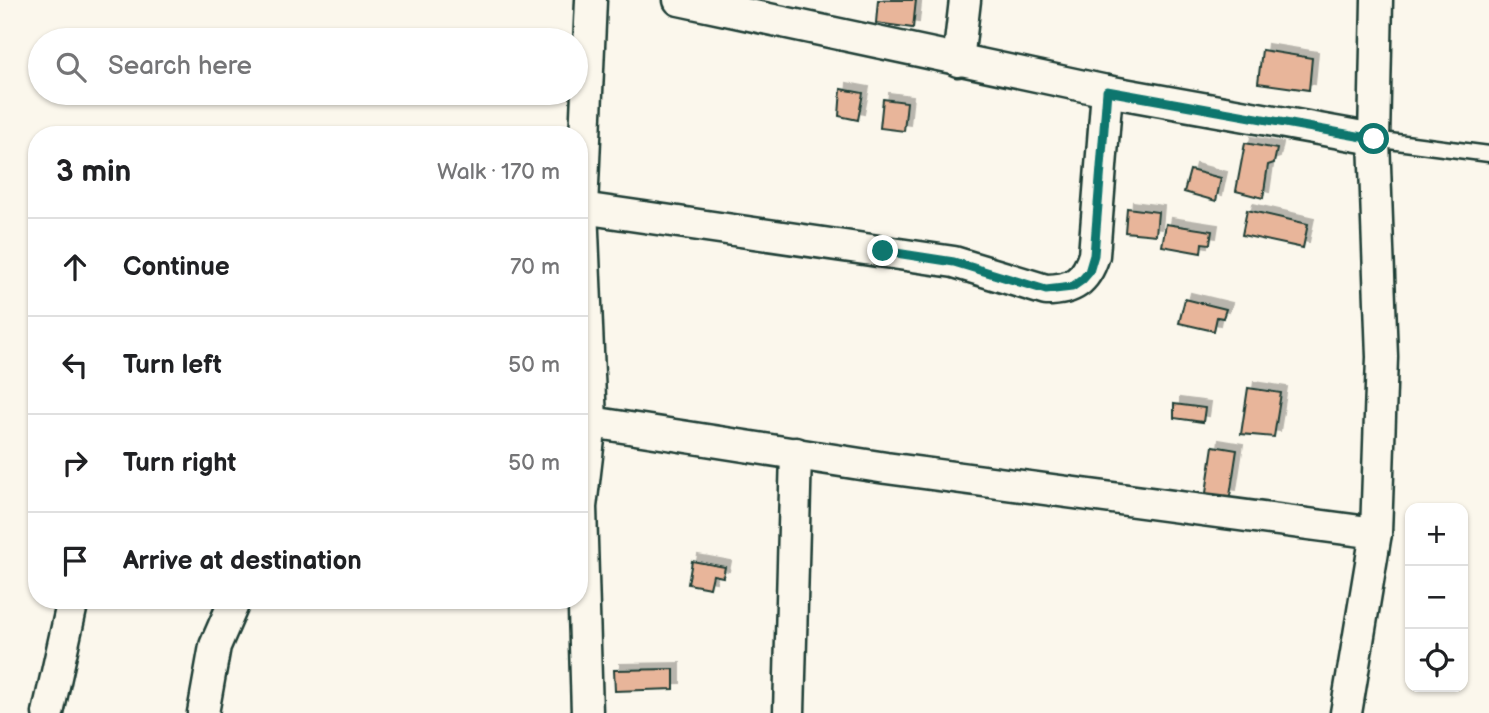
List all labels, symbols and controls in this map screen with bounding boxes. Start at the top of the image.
search box [28,28,588,105]
icon: search [52,48,90,86]
text: Search here [108,51,252,82]
route start [1358,123,1389,154]
text: 3 min [56,154,131,190]
text: Walk · 170 m [437,158,560,186]
route end [867,235,898,266]
icon: ahead [56,248,94,286]
text: Continue [123,252,230,283]
text: 70 m [510,253,560,281]
icon: left [56,346,94,384]
text: Turn left [123,350,222,381]
text: 50 m [508,351,560,379]
icon: right [56,444,94,482]
text: Turn right [123,448,236,479]
text: 50 m [508,449,560,477]
map controls [1405,503,1468,692]
button: + [1405,503,1468,566]
icon: arrive [56,542,94,580]
text: Arrive at destination [123,546,362,577]
button: − [1405,566,1468,629]
button: locate [1405,629,1468,692]

